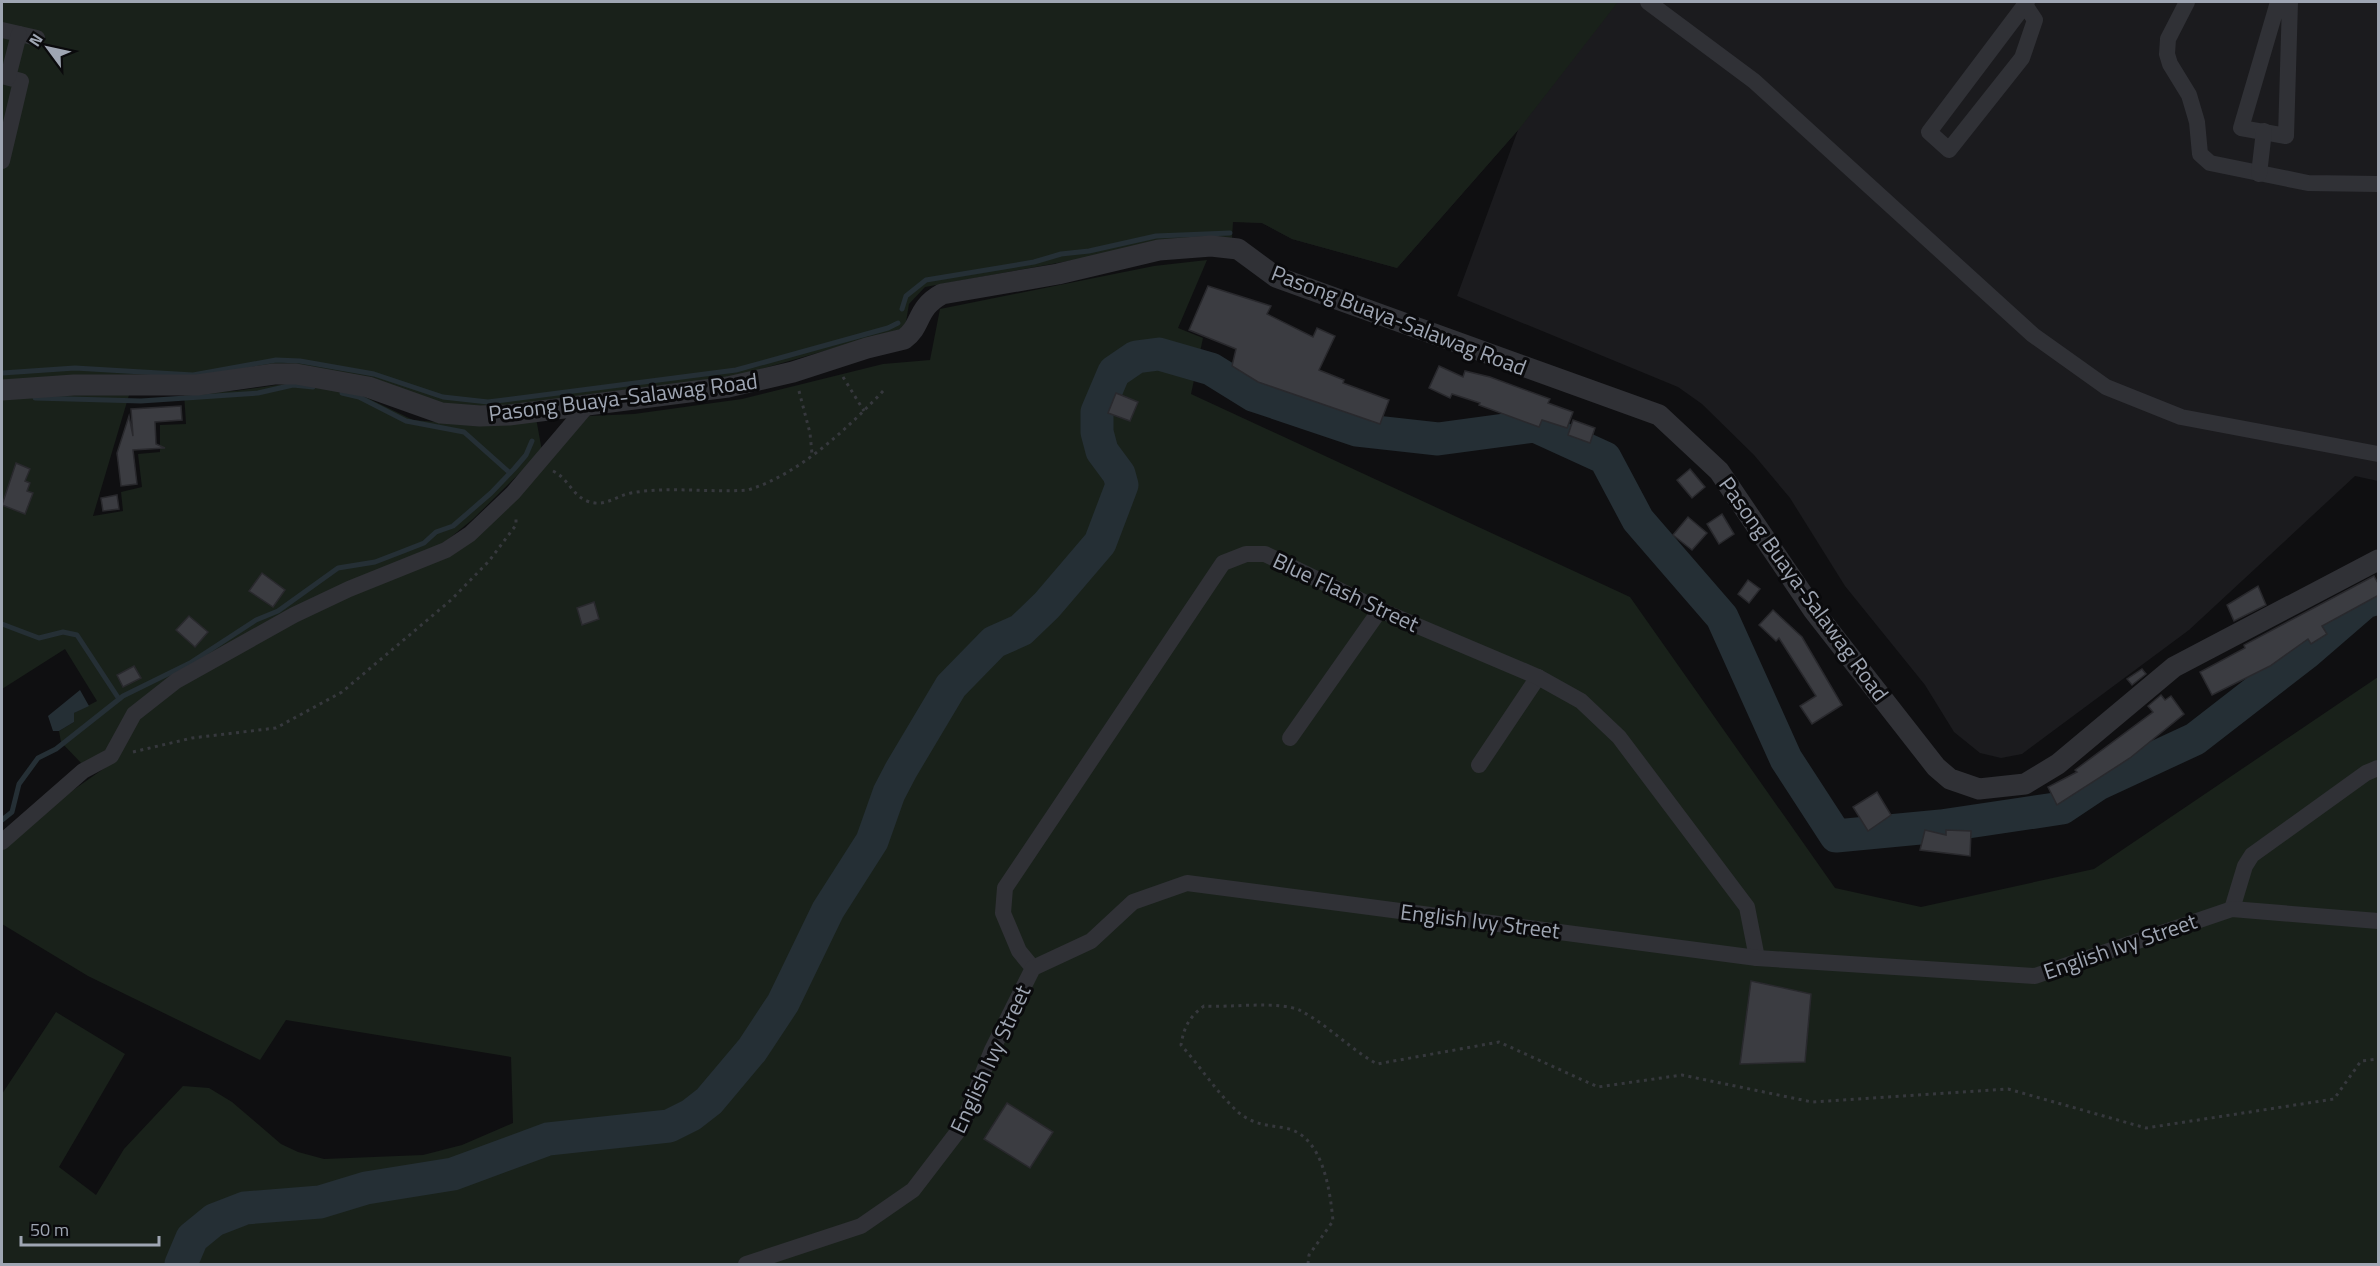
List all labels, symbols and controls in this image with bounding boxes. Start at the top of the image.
north arrow [18,18,78,78]
text: N [22,29,49,51]
street label: Pasong Buaya-Salawag Road [1266,256,1532,384]
street label: Pasong Buaya-Salawag Road [486,364,760,430]
street label: Pasong Buaya-Salawag Road [1711,469,1897,709]
street label: Blue Flash Street [1267,543,1425,641]
street label: English Ivy Street [1398,894,1562,948]
street label: English Ivy Street [2039,904,2202,988]
street label: English Ivy Street [941,979,1039,1139]
scale bar [21,1209,159,1247]
text: 50 m [30,1216,69,1243]

